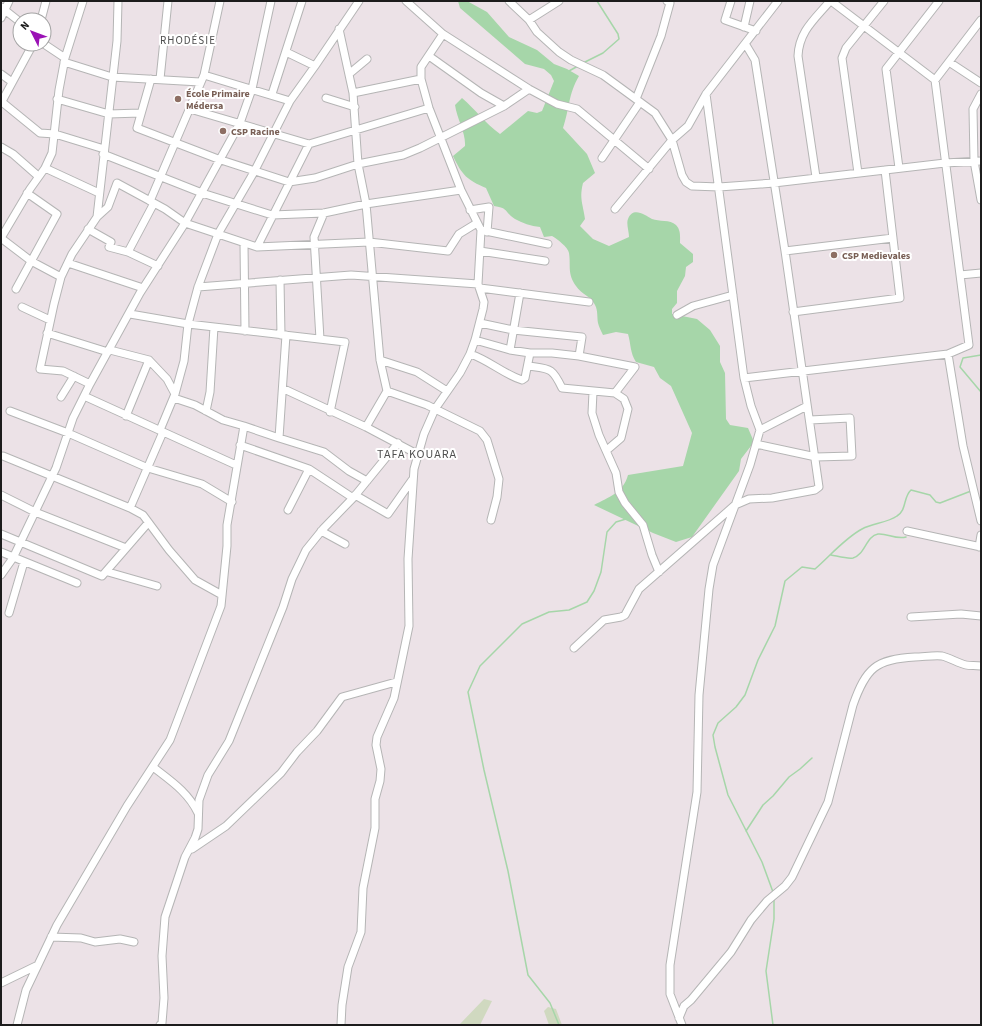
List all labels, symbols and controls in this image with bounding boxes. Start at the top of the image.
north arrow [12,12,52,52]
text: N [17,18,33,33]
district label: RHODÉSIE [160,33,216,48]
place label: École Primaire Médersa [186,87,250,113]
marker: École Primaire Médersa [173,94,183,104]
place label: CSP Racine [231,125,280,139]
marker: CSP Racine [218,126,228,136]
place label: CSP Medievales [842,249,911,263]
marker: CSP Medievales [829,250,839,260]
district label: TAFA KOUARA [377,446,457,463]

